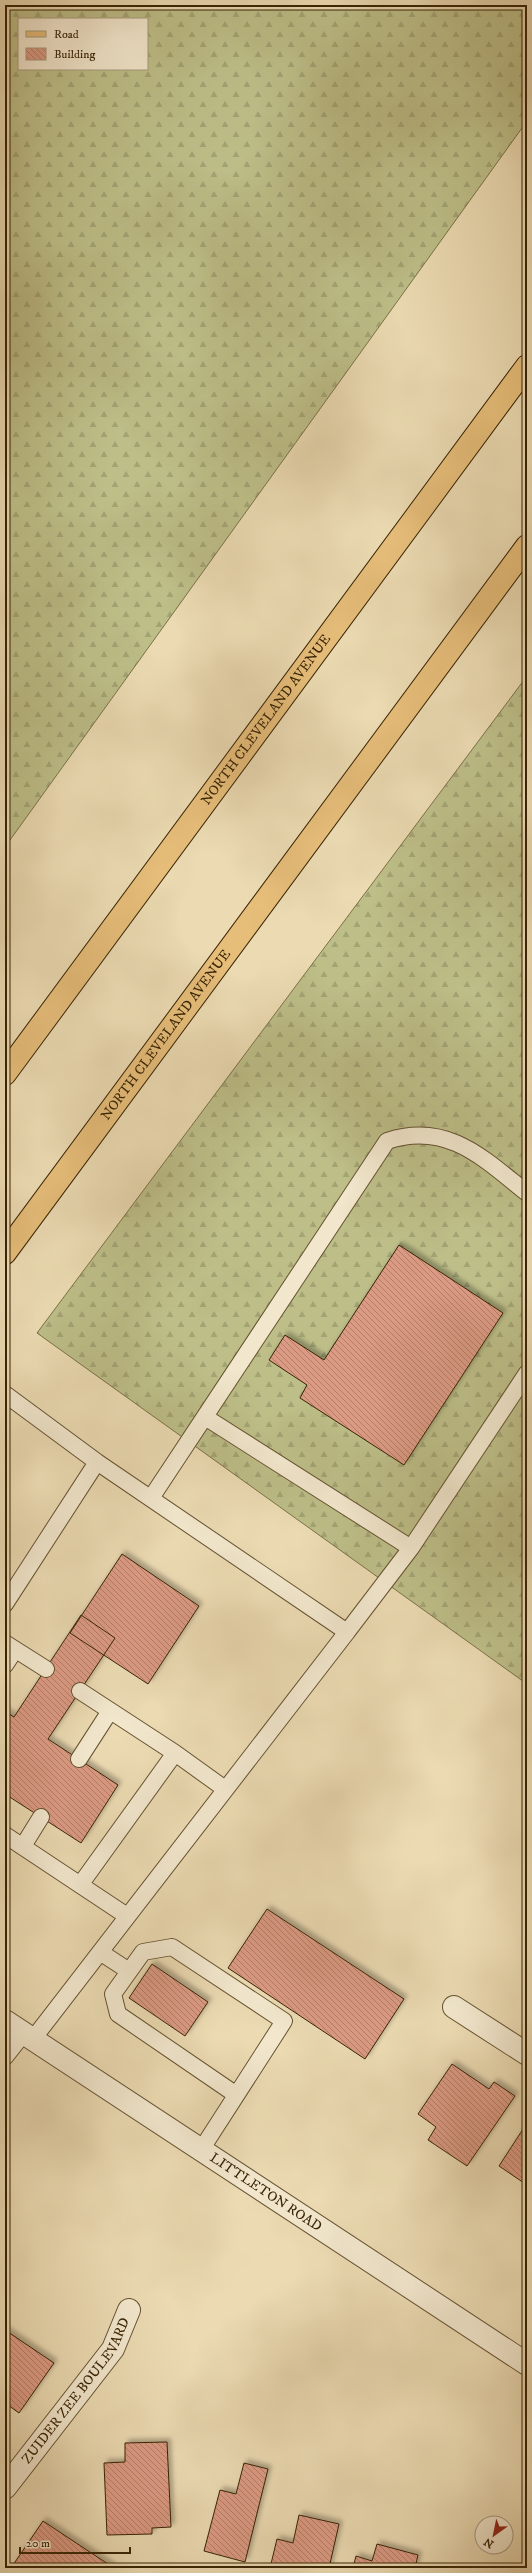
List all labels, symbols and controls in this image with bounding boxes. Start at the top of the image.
legend [18,18,148,70]
text: Road [54,27,79,42]
text: Building [54,47,95,62]
street label: NORTH CLEVELAND AVENUE [197,631,335,809]
street label: NORTH CLEVELAND AVENUE [97,946,235,1124]
street label: LITTLETON ROAD [206,2149,325,2236]
street label: ZUIDER ZEE BOULEVARD [18,2315,134,2468]
north arrow [474,2515,514,2555]
scale bar [20,2529,130,2555]
text: N [481,2534,497,2551]
text: 20 m [26,2536,50,2551]

